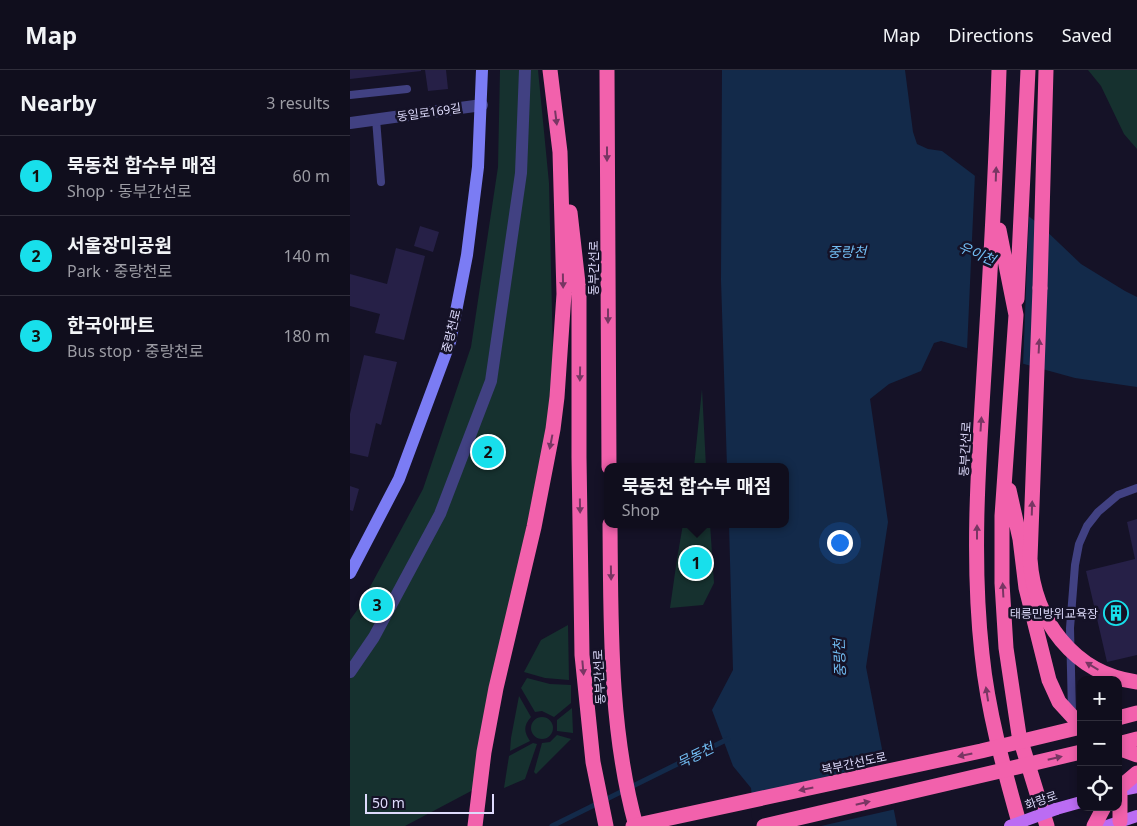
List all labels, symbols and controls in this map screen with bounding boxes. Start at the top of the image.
text: Map [25,18,77,51]
text: Map [883,23,920,47]
text: Directions [948,23,1034,47]
text: Saved [1062,23,1112,47]
text: Nearby [20,89,96,117]
text: 3 results [266,92,330,114]
street label: 동일로169길 [396,99,462,125]
one-way arrow [552,111,560,127]
one-way arrow [603,146,611,162]
text: 묵동천 합수부 매점 [67,152,217,178]
text: 1 [31,165,41,187]
text: 60 m [293,165,330,187]
one-way arrow [992,166,1000,182]
text: Shop · 동부간선로 [67,180,191,202]
text: 서울장미공원 [67,232,172,258]
water label: 우이천 [956,237,1000,270]
street label: 동부간선로 [585,240,602,296]
water label: 중랑천 [828,242,867,261]
text: 2 [31,245,41,267]
text: 140 m [283,245,330,267]
text: Park · 중랑천로 [67,260,172,282]
one-way arrow [559,273,567,289]
street label: 중랑천로 [437,308,465,354]
one-way arrow [604,308,612,324]
text: 한국아파트 [67,312,154,338]
text: 3 [31,325,41,347]
text: 180 m [283,325,330,347]
one-way arrow [1035,337,1043,353]
text: Bus stop · 중랑천로 [67,340,204,362]
one-way arrow [576,366,584,382]
one-way arrow [977,416,985,432]
street label: 동부간선로 [955,421,975,477]
pin: 2 [472,433,504,471]
one-way arrow [547,435,555,450]
popup [604,463,789,528]
text: 묵동천 합수부 매점 [622,473,771,499]
one-way arrow [576,498,584,514]
text: Shop [622,499,660,521]
one-way arrow [1028,500,1036,516]
one-way arrow [973,524,981,540]
your location [827,530,853,556]
pin: 1 [680,544,712,582]
one-way arrow [607,565,615,581]
one-way arrow [998,582,1006,598]
pin: 3 [361,586,393,624]
building icon: 태릉민방위교육장 [1103,600,1129,626]
place label: 태릉민방위교육장 [1010,605,1098,622]
water label: 중랑천 [829,637,849,678]
street label: 동부간선로 [589,649,609,705]
one-way arrow [579,661,587,677]
one-way arrow [1085,661,1098,670]
map controls [1077,676,1122,811]
button: + [1077,676,1122,721]
one-way arrow [983,685,991,701]
button: − [1077,721,1122,766]
water label: 묵동천 [673,738,718,772]
street label: 북부간선도로 [820,748,888,778]
one-way arrow [957,751,973,759]
one-way arrow [1048,754,1063,762]
button: locate [1077,766,1122,811]
one-way arrow [799,785,814,793]
street label: 화랑로 [1023,787,1059,813]
scale bar [365,791,494,814]
text: 50 m [372,793,405,812]
one-way arrow [855,799,870,807]

